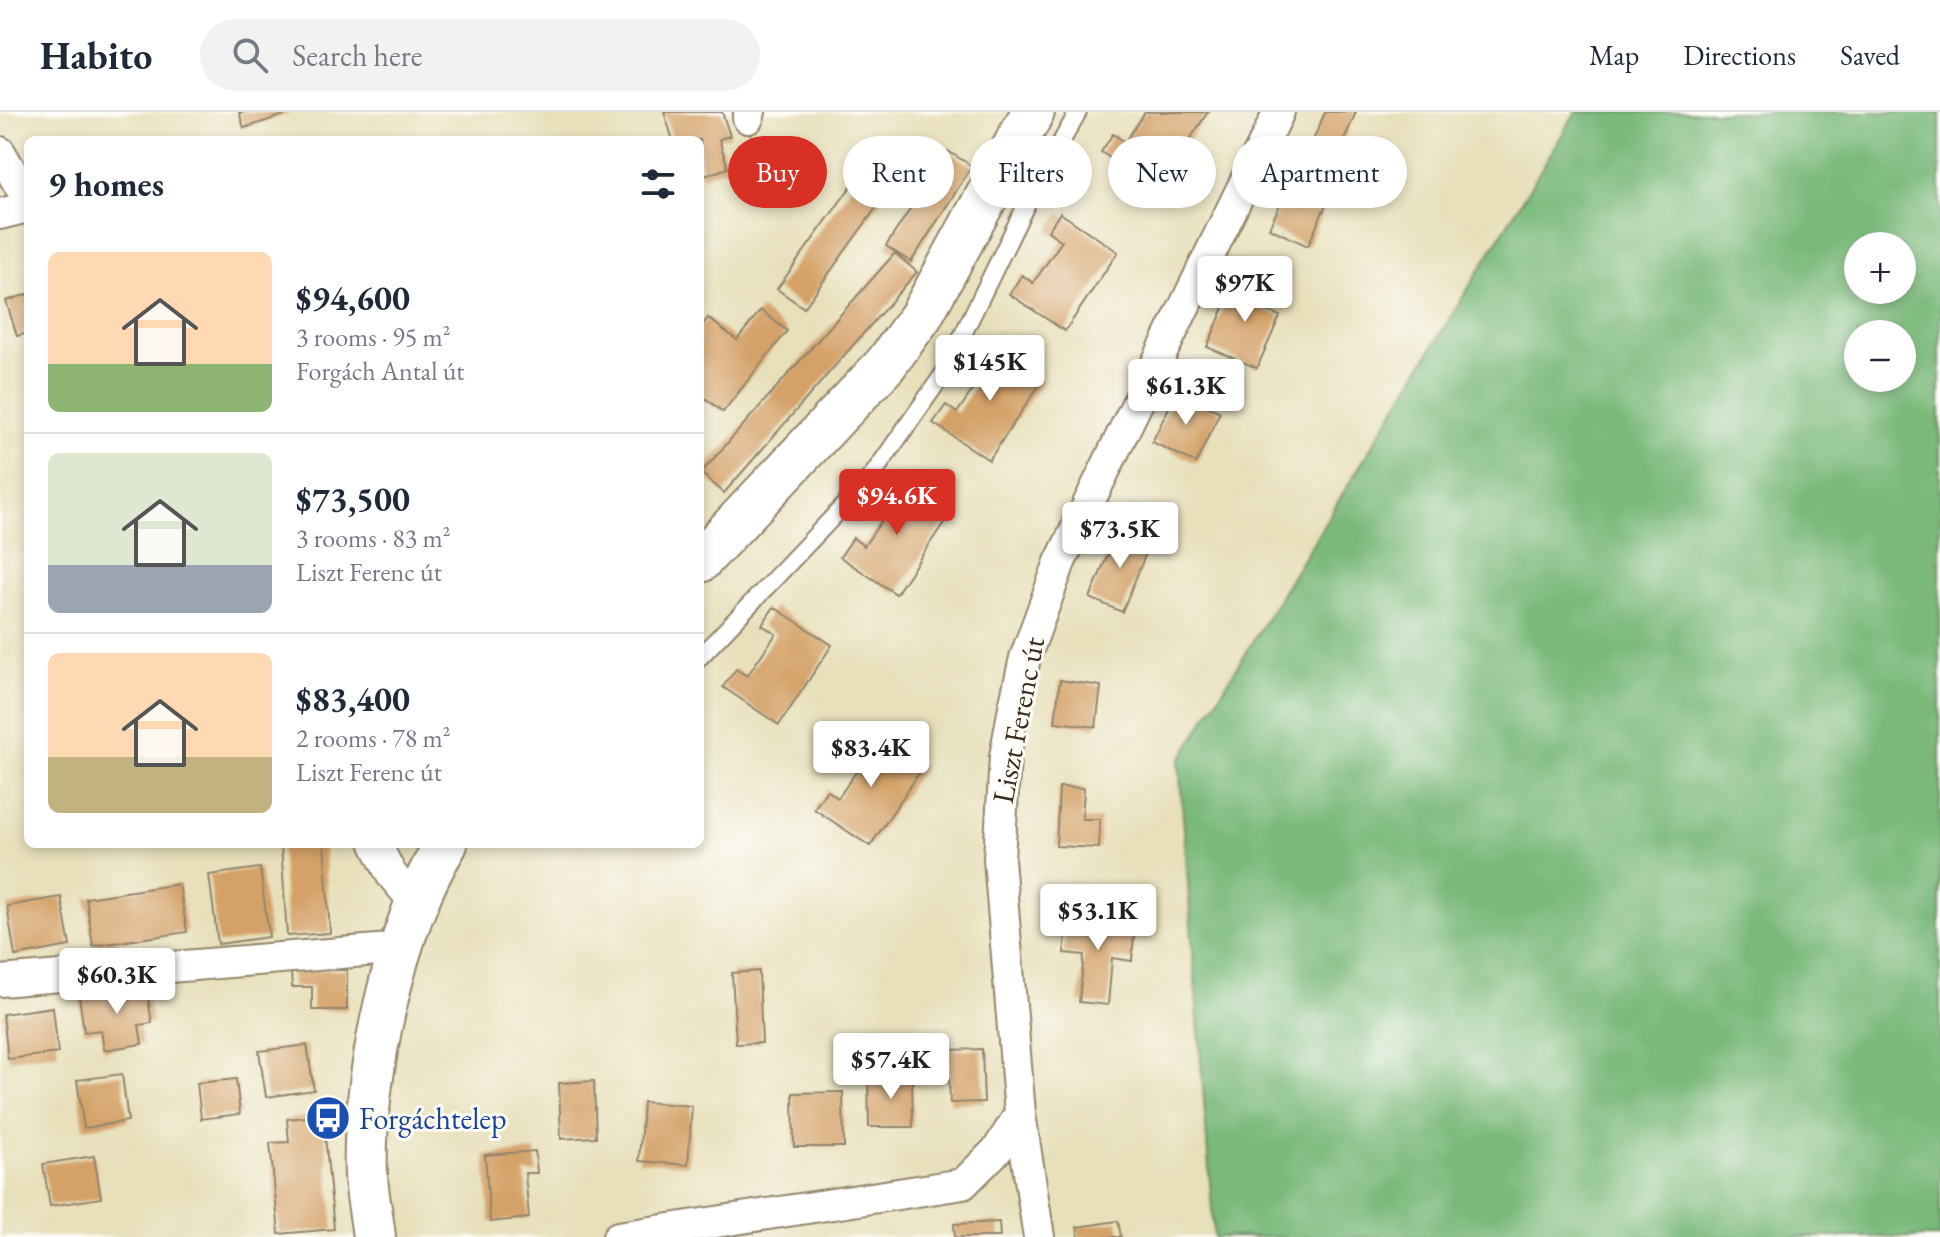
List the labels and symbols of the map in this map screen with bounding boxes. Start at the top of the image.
pin: $97K [1198,256,1292,324]
pin: $145K [934,335,1046,403]
pin: $61.3K [1121,359,1251,427]
pin: $94.6K [832,469,962,537]
pin: $73.5K [1055,502,1185,570]
street label: Liszt Ferenc út [983,633,1053,806]
pin: $83.4K [806,721,936,789]
pin: $53.1K [1033,884,1163,952]
pin: $60.3K [52,948,182,1016]
pin: $57.4K [826,1033,956,1101]
bus stop icon: Forgáchtelep [304,1094,352,1142]
place label: Forgáchtelep [359,1099,507,1138]

